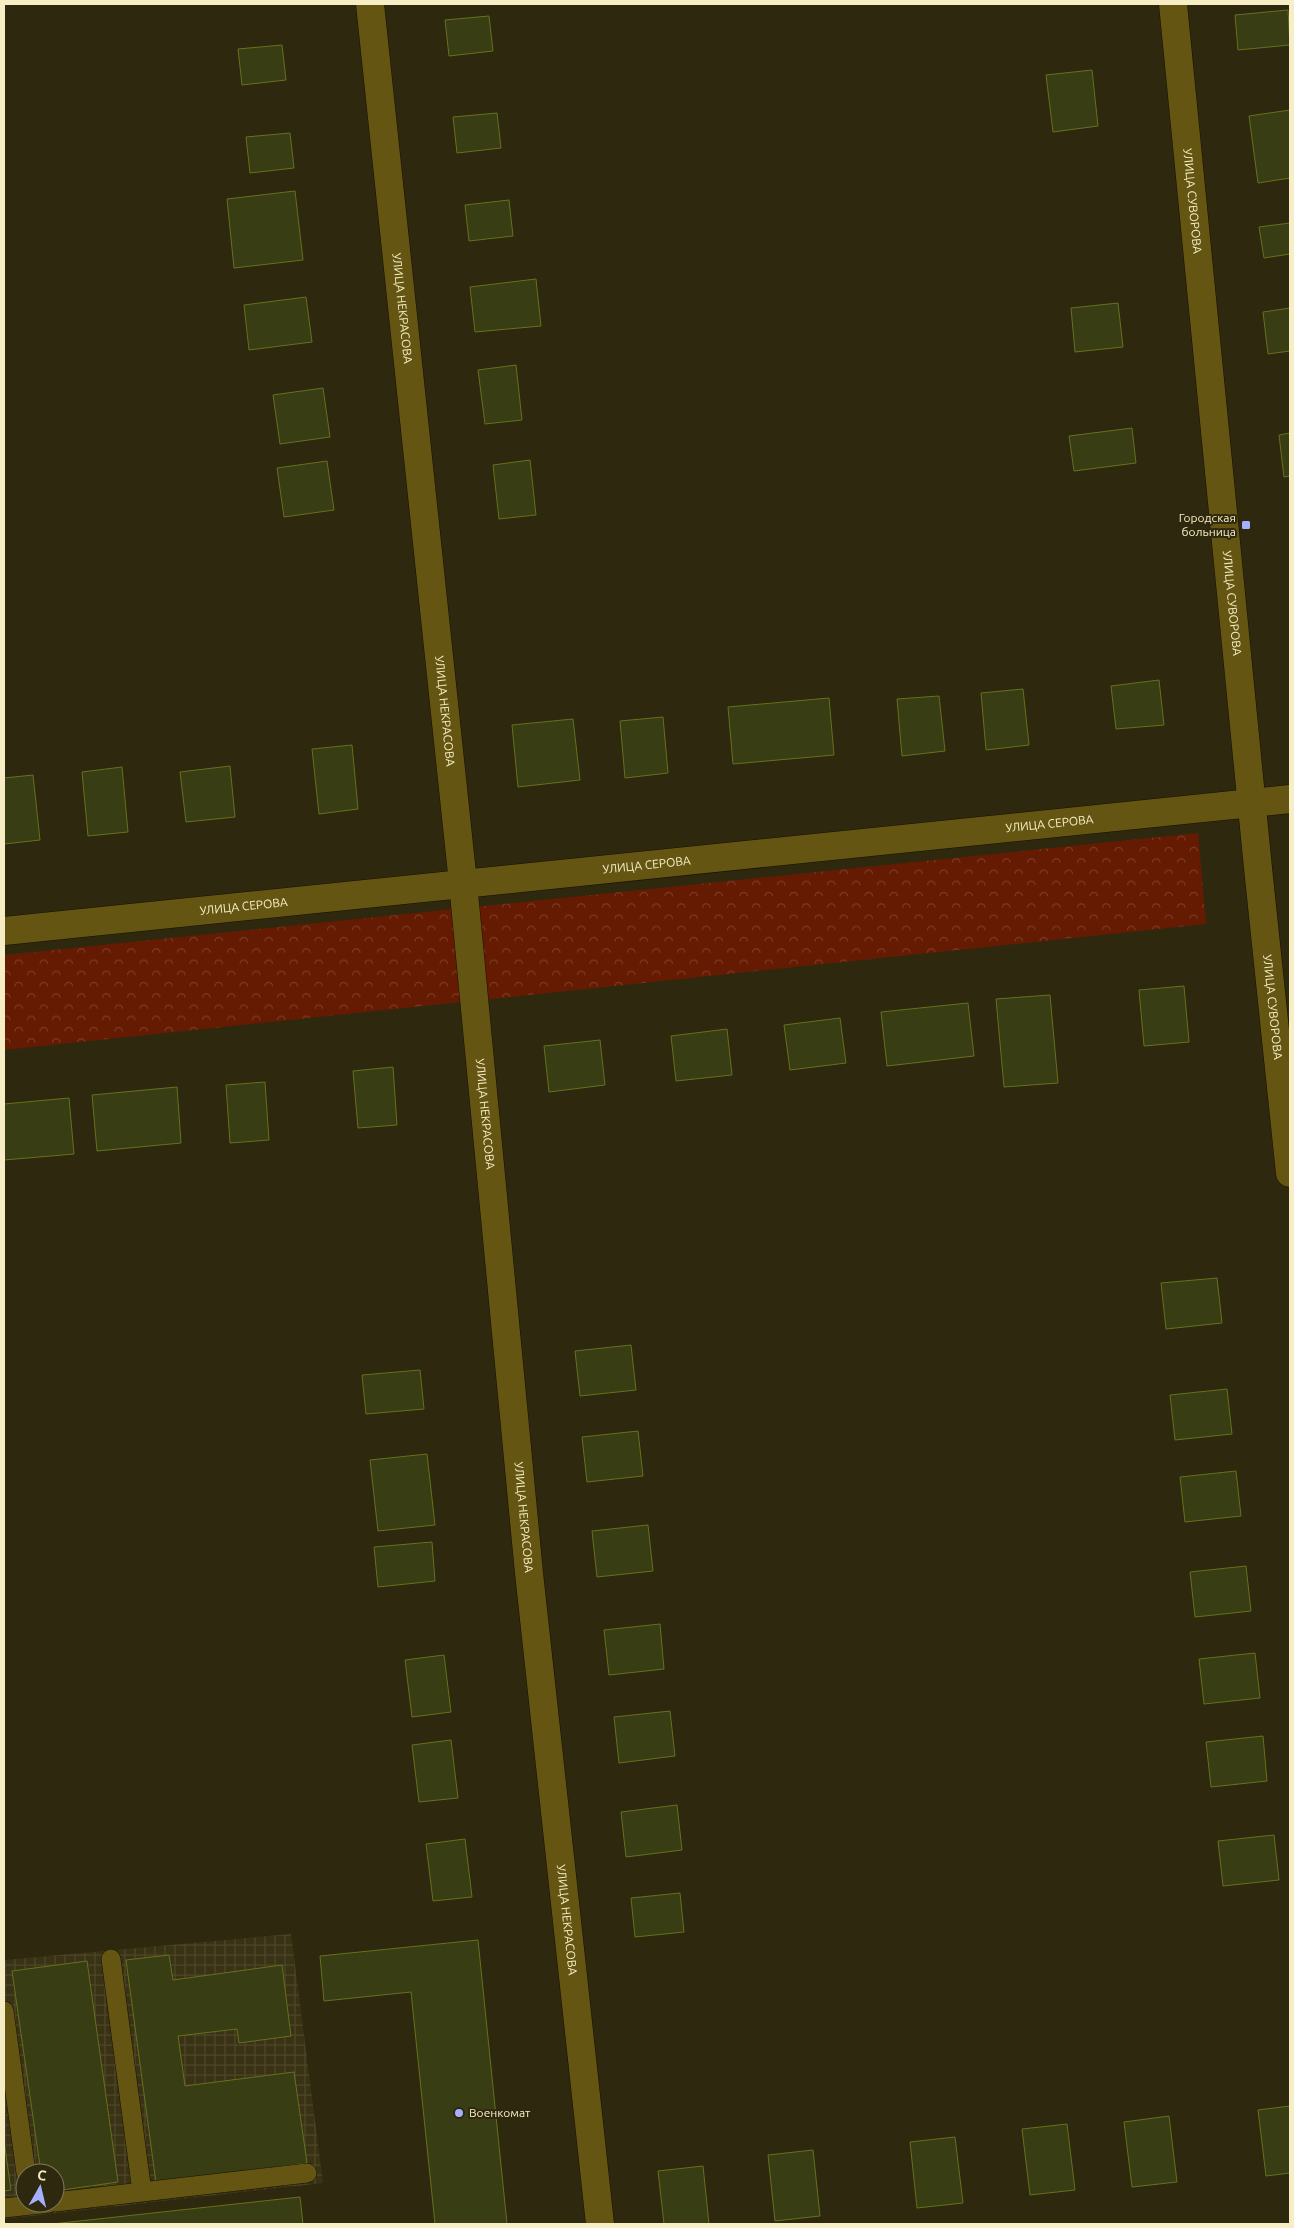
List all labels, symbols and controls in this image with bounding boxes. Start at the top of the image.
street label: УЛИЦА СУВОРОВА [1181,148,1205,254]
street label: УЛИЦА НЕКРАСОВА [390,252,415,364]
place label: Городская больница [1179,511,1236,538]
marker: Городская больница [1240,519,1252,531]
street label: УЛИЦА СУВОРОВА [1221,550,1244,656]
street label: УЛИЦА НЕКРАСОВА [433,655,458,767]
street label: УЛИЦА СЕРОВА [1005,812,1094,834]
street label: УЛИЦА СЕРОВА [602,854,691,876]
street label: УЛИЦА СЕРОВА [199,895,289,917]
street label: УЛИЦА СУВОРОВА [1261,954,1285,1060]
street label: УЛИЦА НЕКРАСОВА [474,1058,497,1170]
street label: УЛИЦА НЕКРАСОВА [512,1461,536,1573]
street label: УЛИЦА НЕКРАСОВА [555,1864,580,1976]
place label: Военкомат [469,2106,531,2119]
marker: Военкомат [453,2107,465,2119]
north arrow [15,2163,65,2213]
text: С [36,2167,47,2184]

